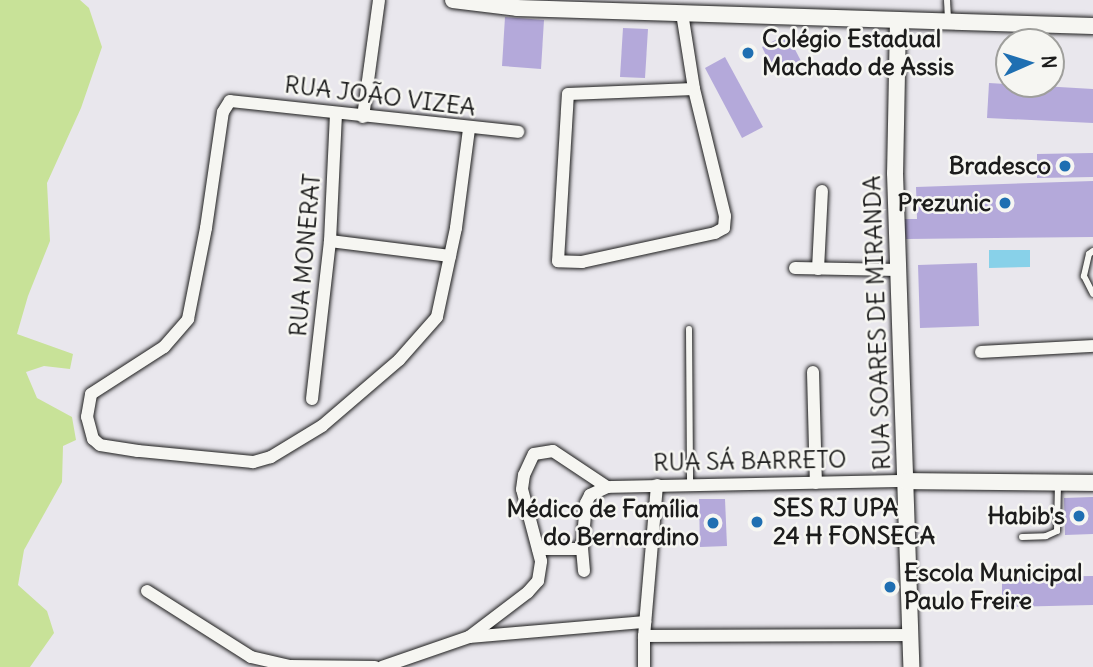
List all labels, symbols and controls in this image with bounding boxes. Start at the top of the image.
place label: Colégio Estadual Machado de Assis [762,25,954,81]
north arrow [995,28,1065,98]
marker: Colégio Estadual Machado de Assis [740,45,756,61]
text: N [1037,55,1061,69]
street label: RUA JOÃO VIZEA [283,70,477,122]
place label: Bradesco [949,152,1051,180]
marker: Bradesco [1057,158,1073,174]
street label: RUA MONERAT [284,172,326,338]
street label: RUA SOARES DE MIRANDA [857,175,897,471]
place label: Prezunic [898,189,991,217]
marker: Prezunic [997,195,1013,211]
street label: RUA SÁ BARRETO [653,445,847,477]
place label: SES RJ UPA 24 H FONSECA [773,494,935,550]
place label: Médico de Família do Bernardino [506,495,699,551]
place label: Habib's [987,502,1065,530]
marker: Habib's [1071,508,1087,524]
marker: SES RJ UPA 24 H FONSECA [747,512,767,532]
marker: Médico de Família do Bernardino [705,515,721,531]
place label: Escola Municipal Paulo Freire [904,559,1082,615]
marker: Escola Municipal Paulo Freire [882,579,898,595]

